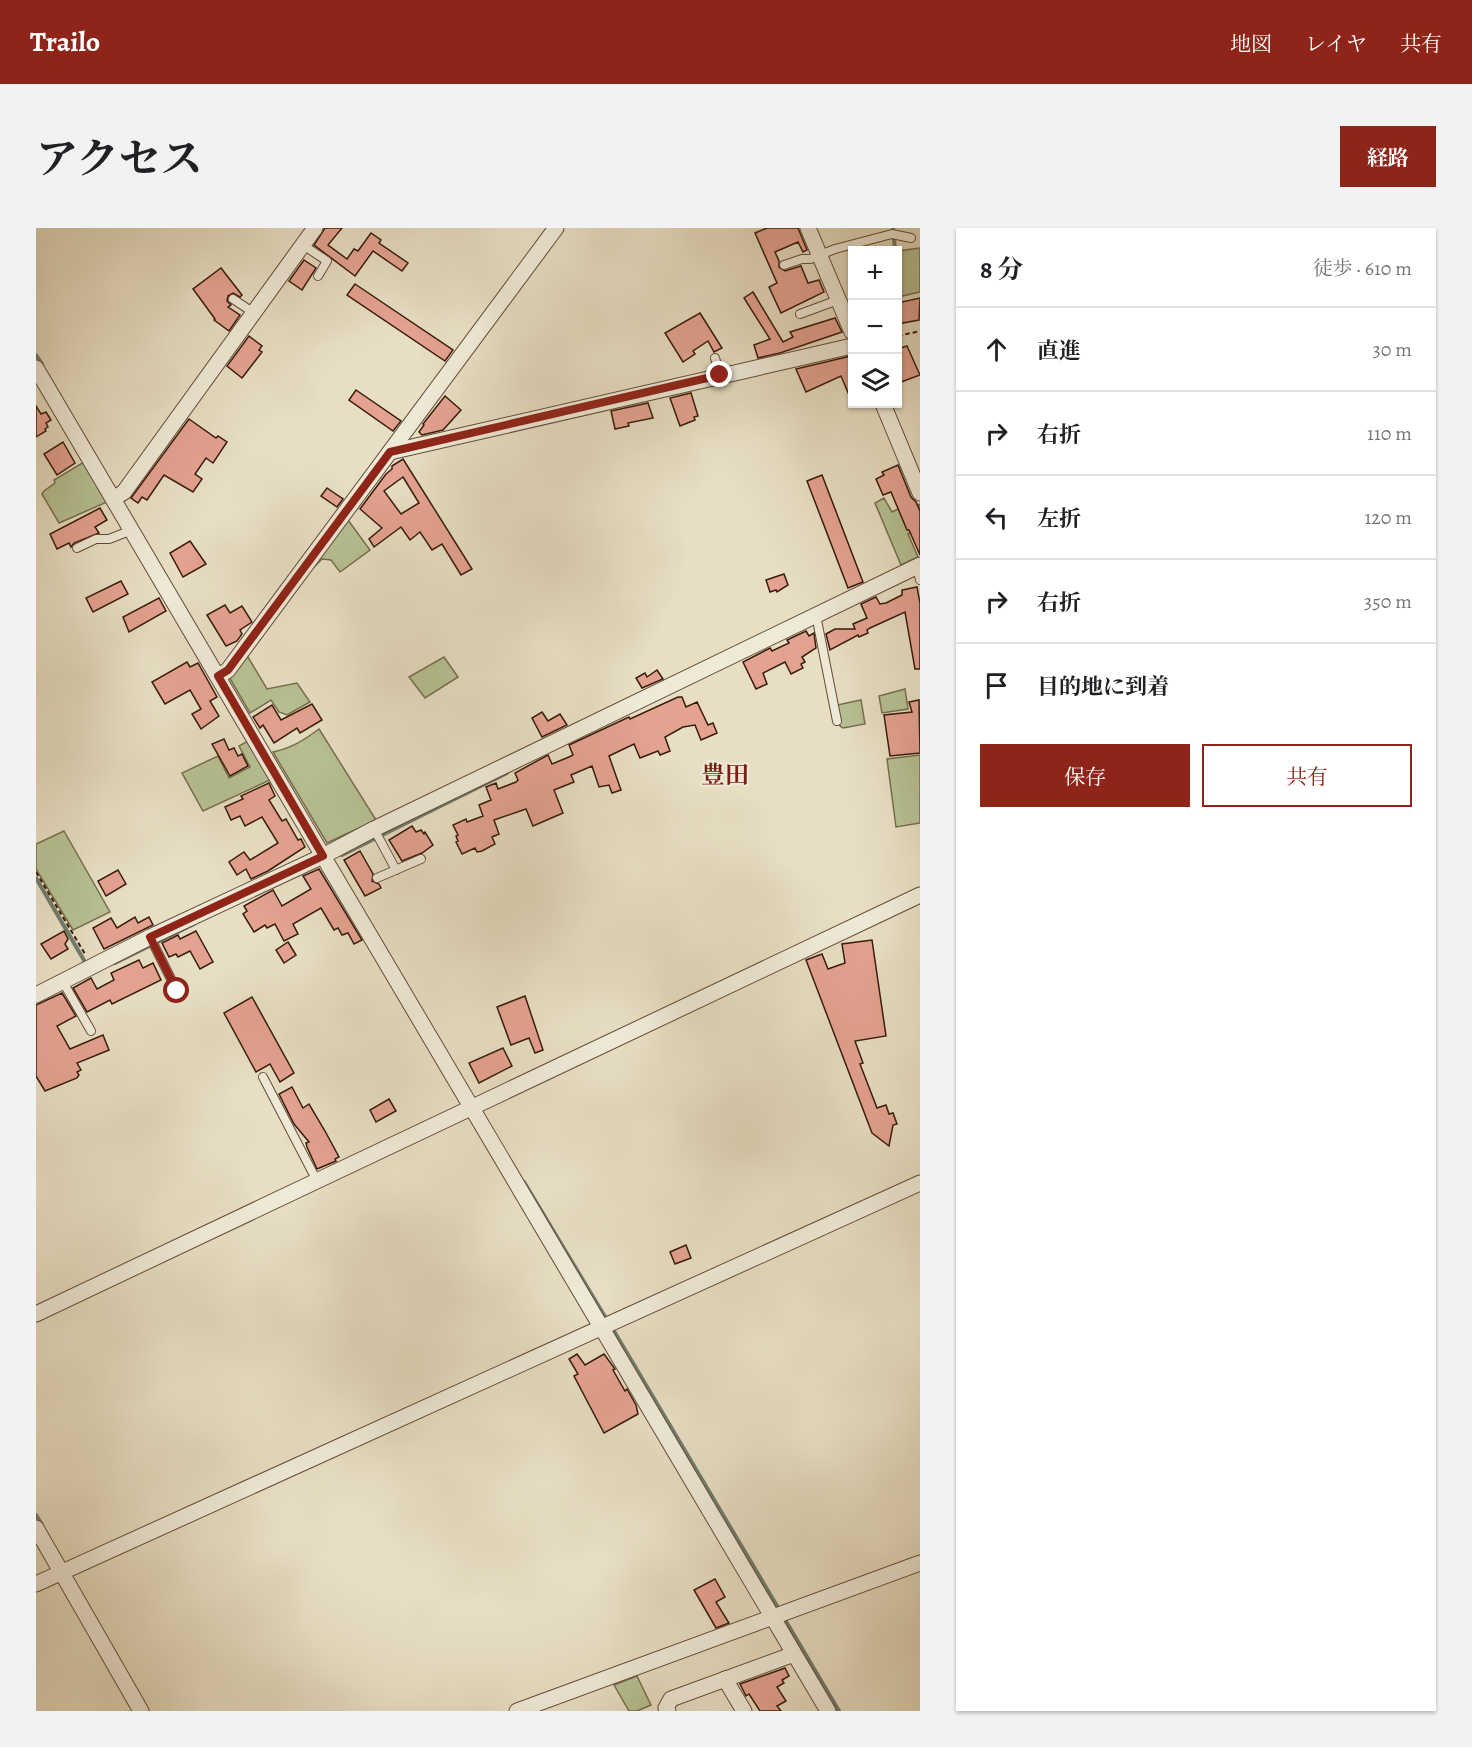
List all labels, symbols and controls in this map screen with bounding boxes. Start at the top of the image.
text: Trailo [30,23,100,61]
text: 地図 [1230,30,1272,58]
text: レイヤ [1305,30,1367,58]
text: 共有 [1400,30,1442,58]
button: 経路 [1340,126,1436,187]
text: アクセス [36,130,203,187]
map controls [848,246,902,408]
button: + [848,246,902,300]
text: 8 分 [980,252,1023,287]
text: 徒歩 · 610 m [1313,255,1412,282]
button: − [848,300,902,354]
icon: ahead [980,333,1013,366]
text: 直進 [1037,336,1081,366]
text: 30 m [1372,336,1412,363]
button: layers [848,354,902,408]
route end [706,361,732,387]
icon: right [980,417,1013,450]
text: 右折 [1037,420,1081,450]
text: 110 m [1367,420,1412,447]
icon: left [980,501,1013,534]
text: 左折 [1037,504,1081,534]
text: 120 m [1364,504,1412,531]
icon: right [980,585,1013,618]
text: 右折 [1037,588,1081,618]
text: 350 m [1364,588,1412,615]
icon: arrive [980,669,1013,702]
text: 目的地に到着 [1037,672,1169,702]
button: 保存 [980,744,1190,807]
button: 共有 [1202,744,1412,807]
district label: 豊田 [701,759,749,791]
route start [163,977,189,1003]

